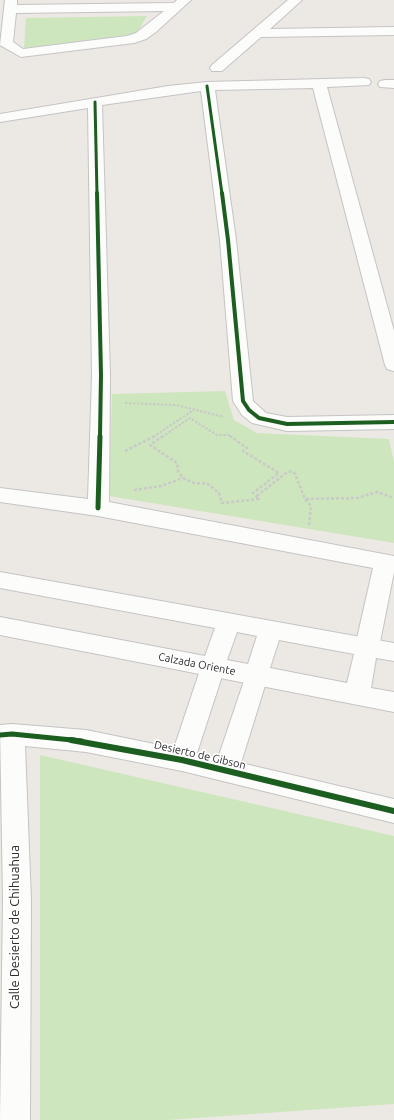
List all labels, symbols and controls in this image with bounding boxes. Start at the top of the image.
street label: Calzada Oriente [157,650,237,678]
street label: Desierto de Gibson [153,738,247,772]
street label: Calle Desierto de Chihuahua [7,845,23,1009]

